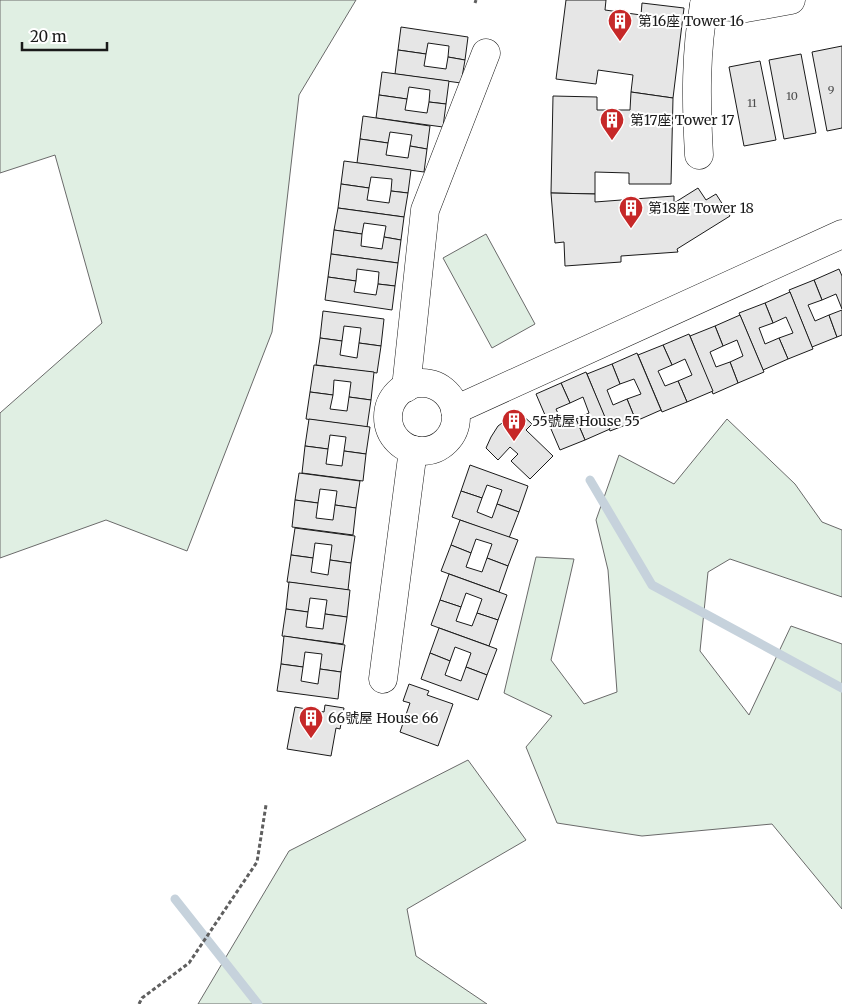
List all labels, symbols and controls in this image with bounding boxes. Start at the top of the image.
building icon: 第16座 Tower 16 [607,8,633,42]
place label: 第16座 Tower 16 [638,12,744,30]
scale bar [22,20,108,52]
text: 20 m [30,27,67,46]
house number: 9 [828,83,835,97]
house number: 10 [786,89,798,103]
house number: 11 [747,96,757,110]
building icon: 第17座 Tower 17 [599,107,625,141]
place label: 第17座 Tower 17 [630,111,734,129]
building icon: 第18座 Tower 18 [618,195,644,229]
place label: 第18座 Tower 18 [648,199,754,217]
building icon: 55號屋 House 55 [501,408,527,442]
place label: 55號屋 House 55 [532,412,640,430]
building icon: 66號屋 House 66 [298,705,324,739]
place label: 66號屋 House 66 [328,709,439,727]

